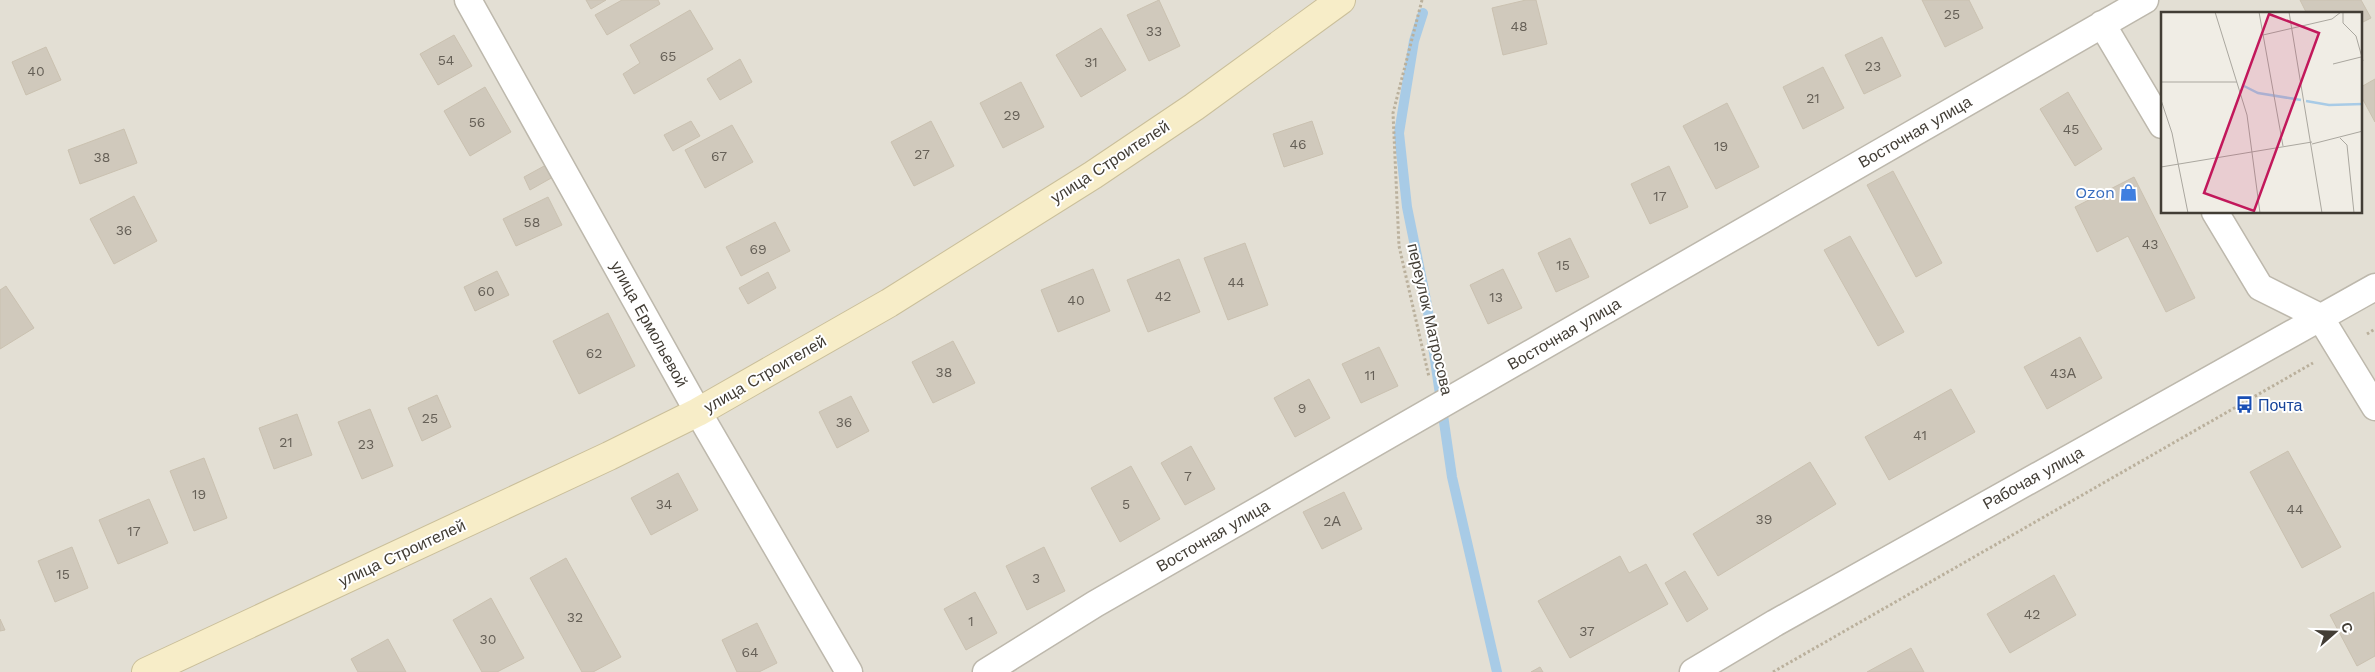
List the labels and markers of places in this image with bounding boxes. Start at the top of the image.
shop icon: Ozon [2119,182,2139,202]
place label: Ozon [2075,183,2115,202]
bus stop icon: Почта [2234,395,2254,415]
place label: Почта [2258,396,2303,415]

